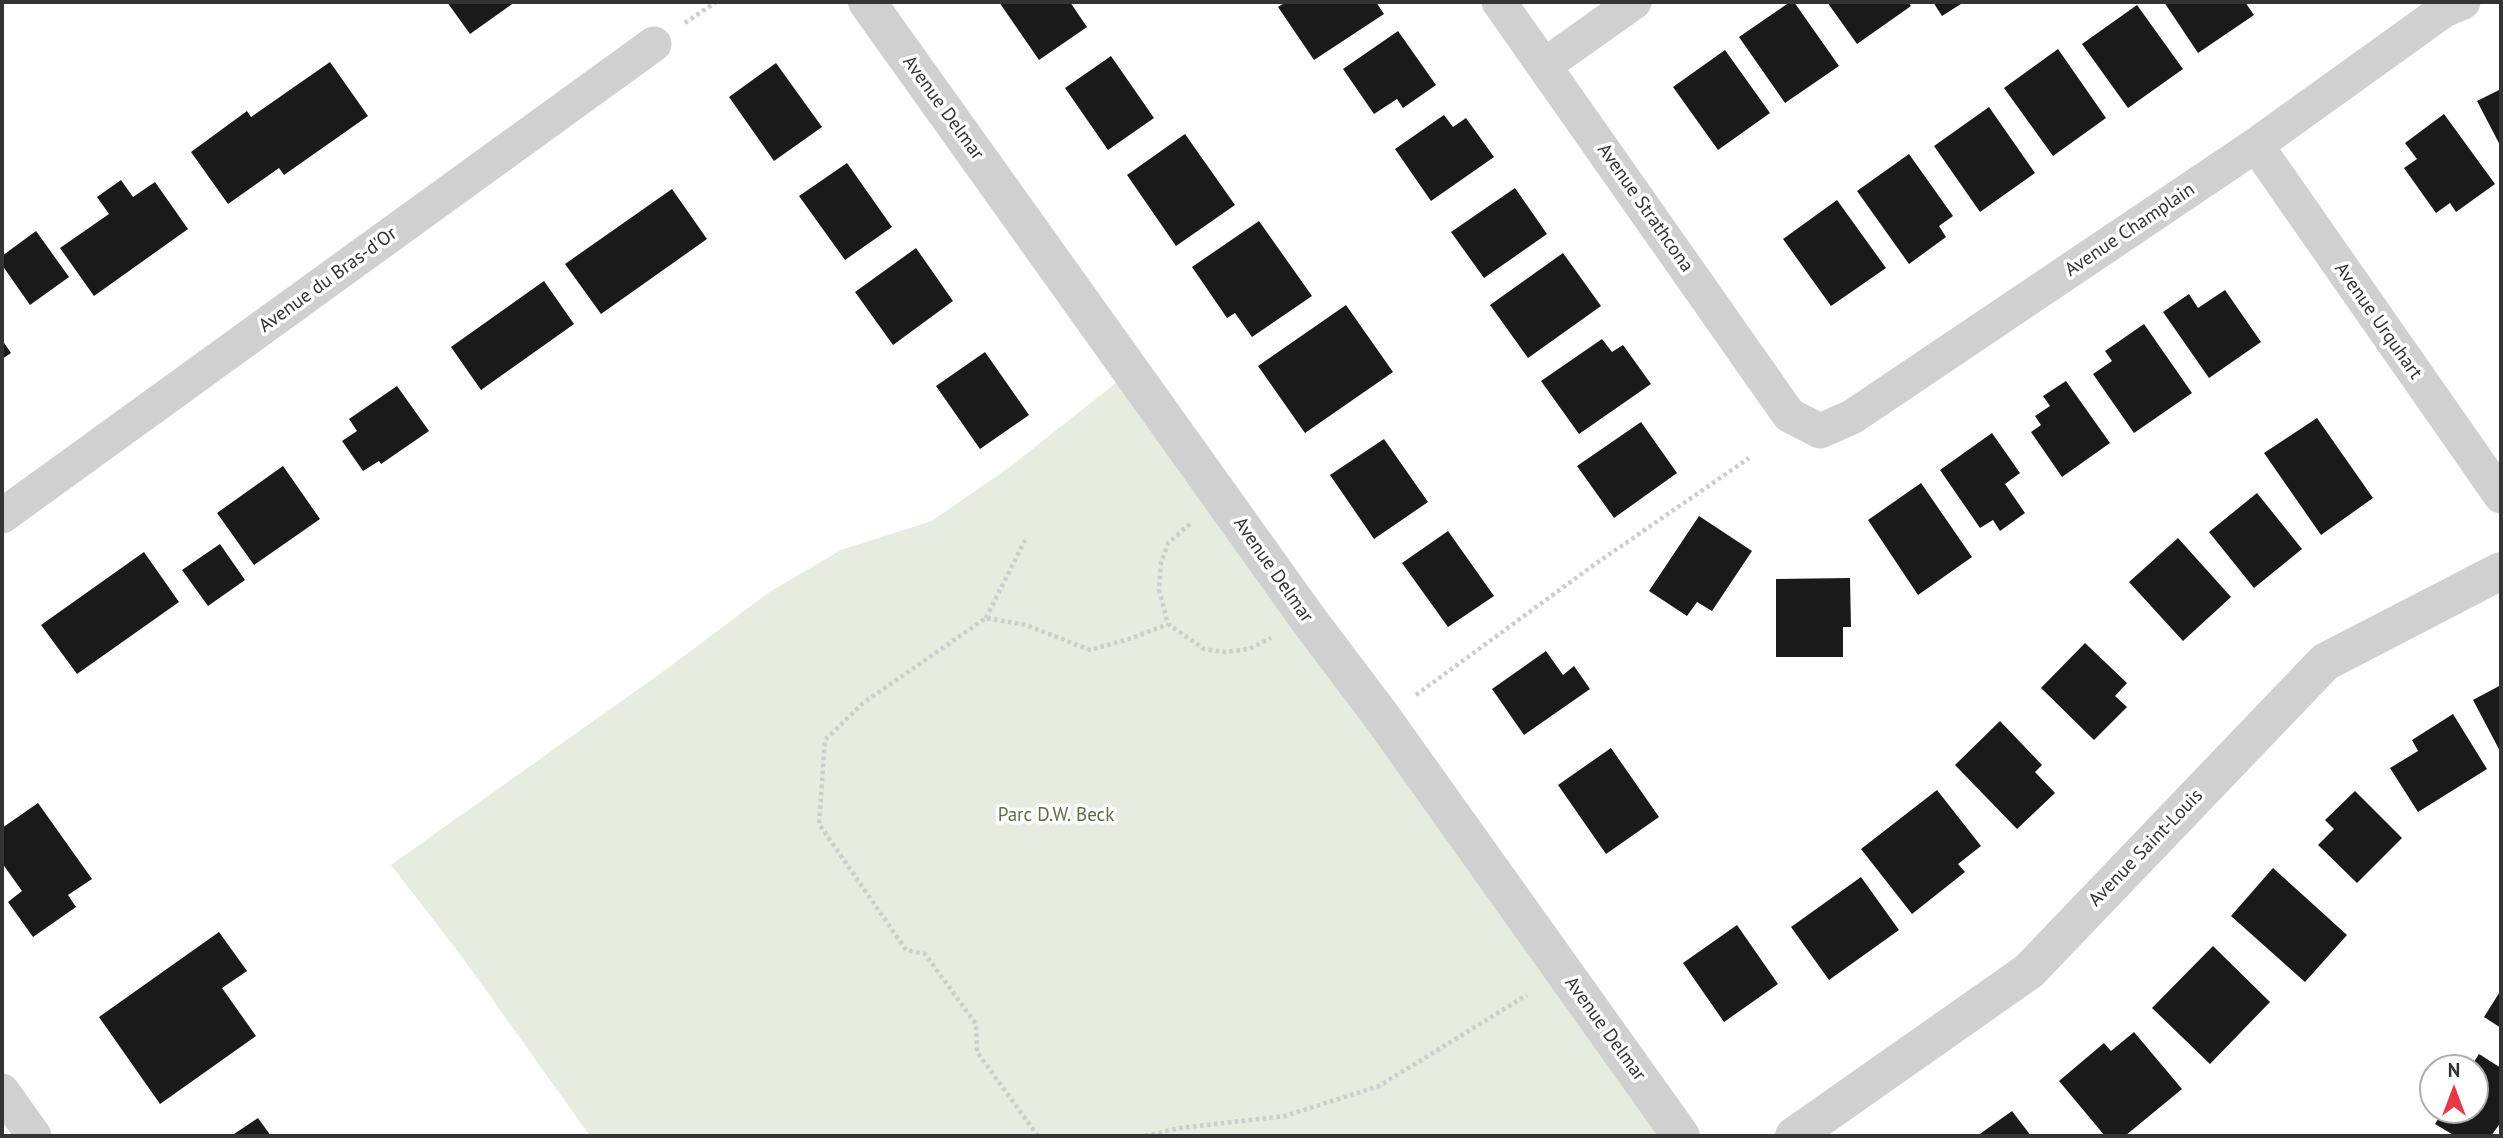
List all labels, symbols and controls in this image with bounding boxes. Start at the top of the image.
street label: Avenue Delmar [898,51,988,165]
street label: Avenue Strathcona [1592,139,1698,277]
street label: Avenue Champlain [2061,178,2199,282]
street label: Avenue du Bras-d'Or [255,222,401,338]
street label: Avenue Urquhart [2329,258,2427,384]
street label: Avenue Delmar [1228,513,1318,627]
street label: Avenue Saint-Louis [2084,785,2208,911]
park label: Parc D.W. Beck [998,805,1114,827]
street label: Avenue Delmar [1560,972,1650,1086]
north arrow [2419,1054,2489,1124]
text: N [2448,1058,2460,1082]

